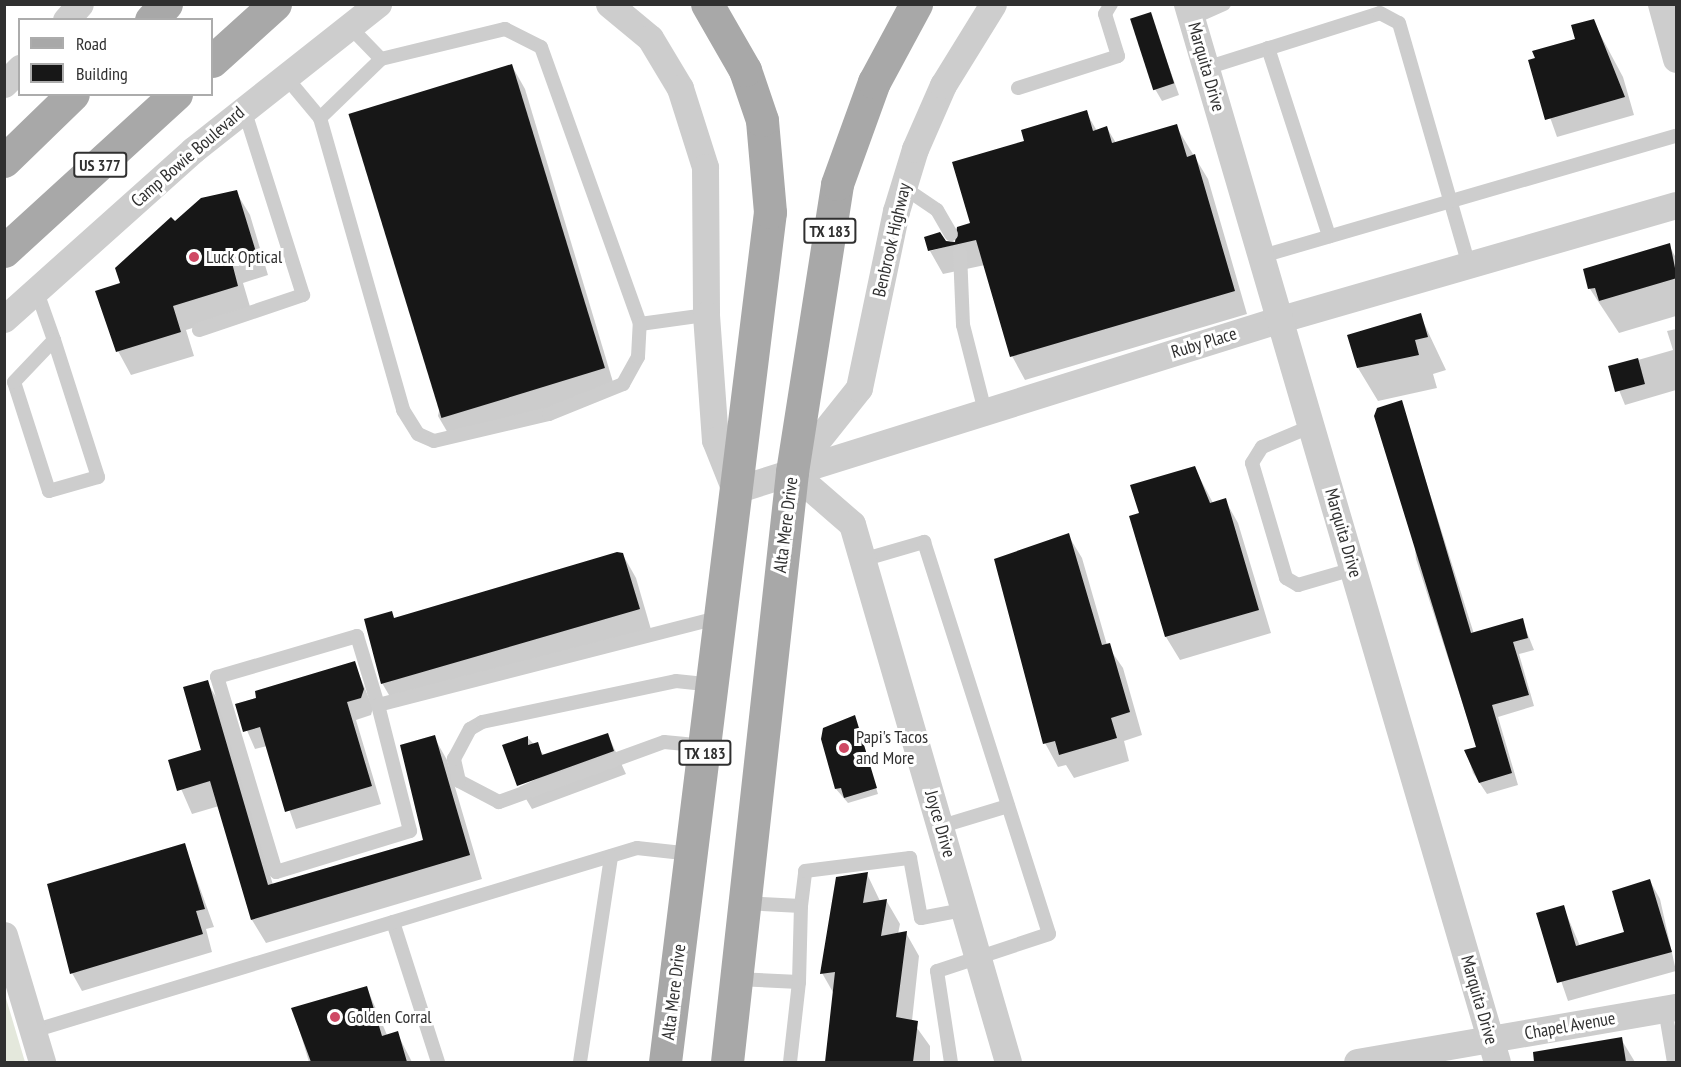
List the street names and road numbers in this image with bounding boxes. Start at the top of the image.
street label: Marquita Drive [1183,20,1229,114]
street label: Camp Bowie Boulevard [127,102,249,212]
road number: US 377 [73,152,127,178]
street label: Benbrook Highway [868,181,916,299]
road number: TX 183 [803,218,857,244]
street label: Ruby Place [1168,323,1240,363]
street label: Alta Mere Drive [769,476,803,574]
street label: Marquita Drive [1320,486,1366,580]
road number: TX 183 [678,740,732,766]
street label: Joyce Drive [920,788,960,860]
street label: Alta Mere Drive [657,943,691,1041]
street label: Marquita Drive [1456,953,1502,1047]
street label: Chapel Avenue [1523,1007,1617,1045]

